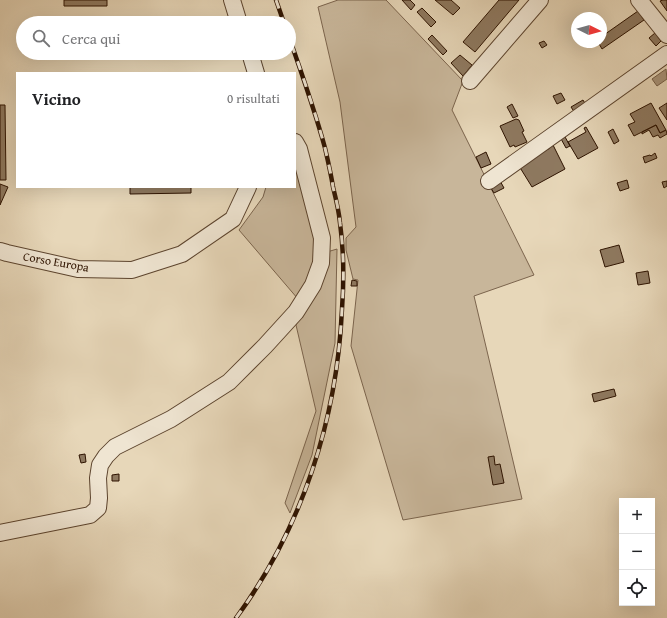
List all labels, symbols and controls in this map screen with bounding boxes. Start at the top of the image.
north arrow [571,12,607,48]
search box [16,16,296,60]
icon: search [30,27,52,49]
text: Cerca qui [62,28,120,49]
text: Vicino [32,86,81,111]
text: 0 risultati [227,89,280,108]
street label: Corso Europa [22,247,91,276]
map controls [619,498,655,606]
button: + [619,498,655,534]
button: − [619,534,655,570]
button: locate [619,570,655,606]

